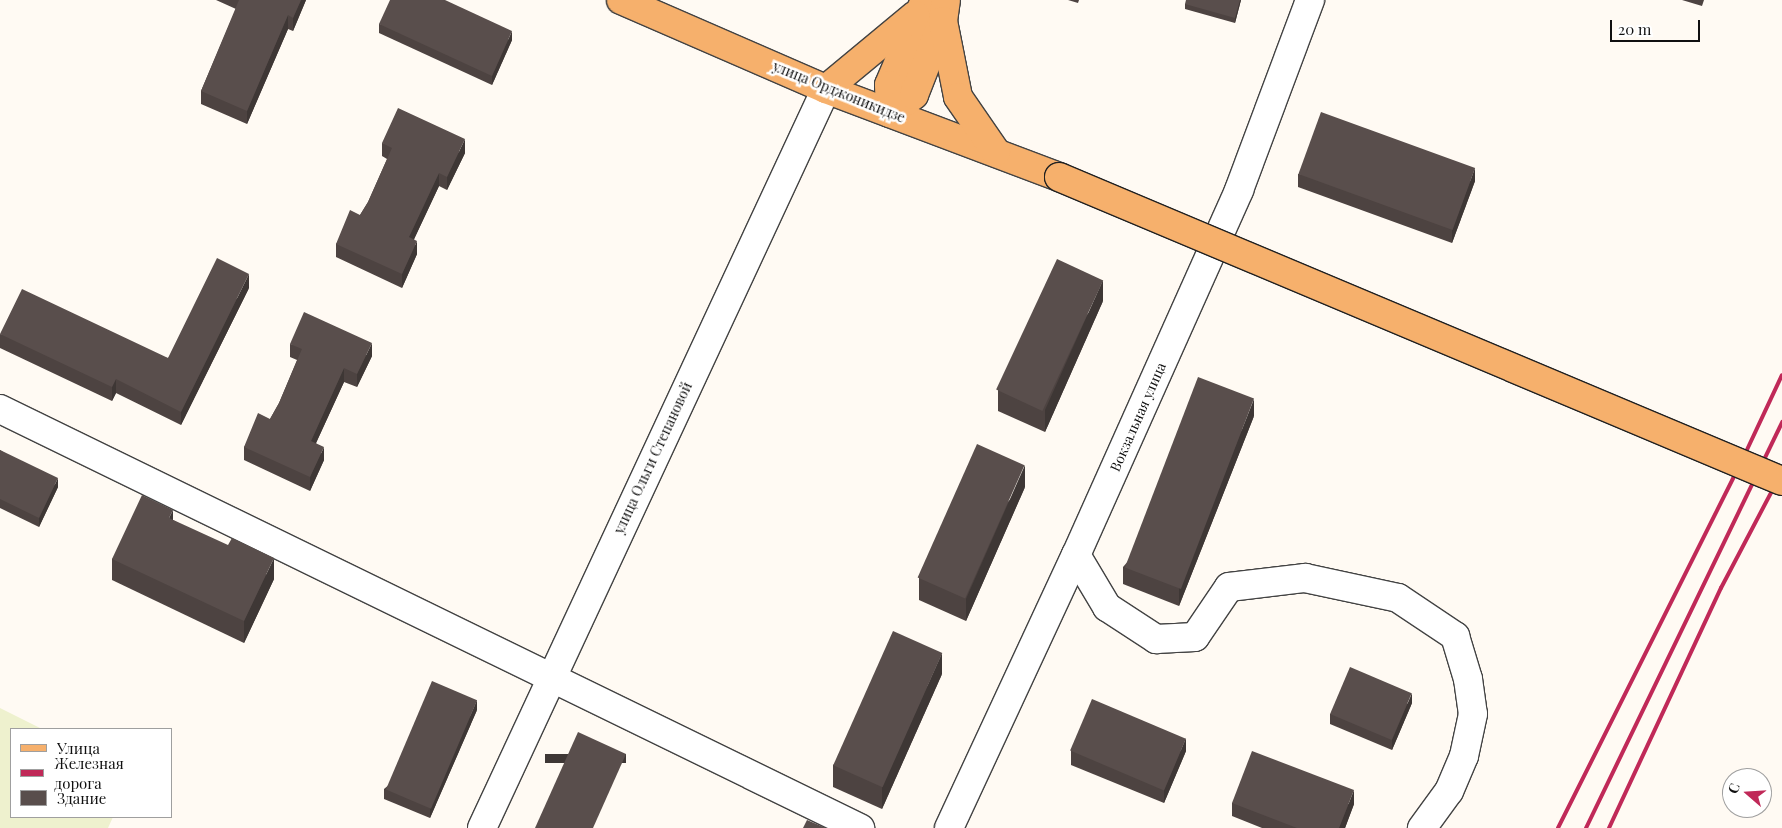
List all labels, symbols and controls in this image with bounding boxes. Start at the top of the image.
scale bar [1612,10,1702,42]
text: 20 m [1618,19,1651,39]
street label: улица Орджоникидзе [770,58,908,126]
street label: Вокзальная улица [1106,360,1170,474]
street label: улица Ольги Степановой [610,379,696,537]
legend [10,728,172,818]
text: Улица [57,738,100,758]
text: Железная дорога [54,753,124,793]
north arrow [1722,768,1772,818]
text: С [1723,781,1744,796]
text: Здание [57,788,106,808]

